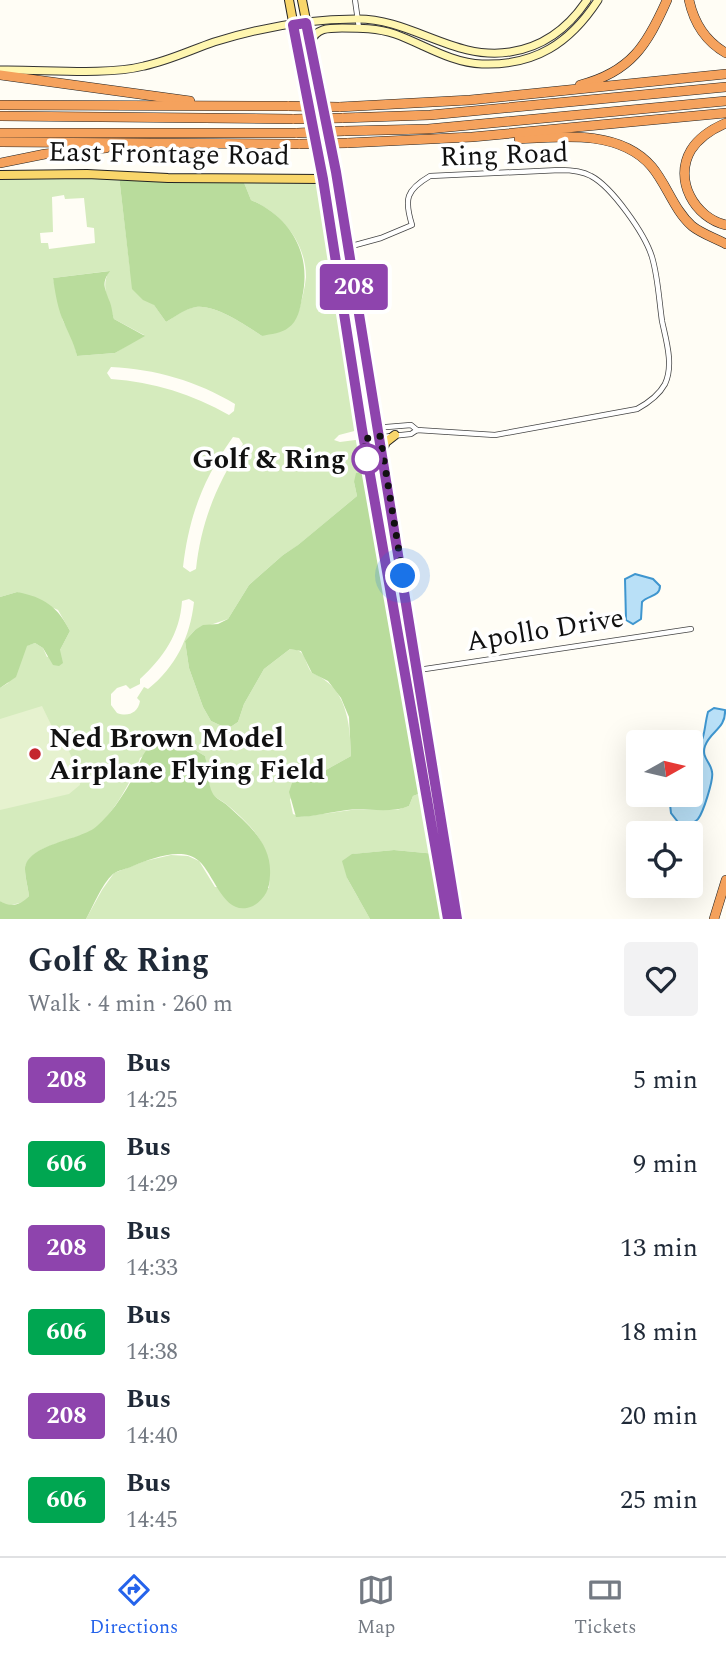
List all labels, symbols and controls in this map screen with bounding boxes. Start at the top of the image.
street label: East Frontage Road [48,130,290,178]
street label: Ring Road [439,131,569,179]
line badge: 208 [314,264,394,310]
text: 208 [334,269,374,305]
place label: Golf & Ring [192,438,346,481]
marker: Golf & Ring [352,444,382,474]
your location [385,558,420,593]
street label: Apollo Drive [463,596,627,664]
place label: Ned Brown Model Airplane Flying Field [49,717,325,792]
north arrow [626,730,704,807]
map controls [626,730,703,898]
marker: Ned Brown Model Airplane Flying Field [27,746,43,762]
button: locate [626,821,703,898]
text: Golf & Ring [28,936,209,986]
button: heart [624,942,698,1016]
text: Walk · 4 min · 260 m [28,987,233,1022]
text: Bus [126,1043,171,1083]
text: 5 min [633,1060,698,1100]
text: 208 [46,1062,87,1098]
text: 14:25 [126,1083,178,1118]
text: Bus [126,1127,171,1167]
text: 9 min [633,1144,698,1184]
text: 606 [46,1146,87,1182]
text: 14:29 [126,1167,178,1202]
text: Bus [126,1211,171,1251]
text: 13 min [620,1228,698,1268]
text: 208 [46,1230,87,1266]
text: 14:33 [126,1251,178,1286]
text: Bus [126,1295,171,1335]
text: 18 min [620,1312,698,1352]
text: 606 [46,1314,87,1350]
text: 14:38 [126,1335,178,1370]
text: Bus [126,1379,171,1419]
text: 20 min [620,1396,698,1436]
text: 208 [46,1398,87,1434]
text: 14:40 [126,1419,178,1454]
text: Bus [126,1463,171,1503]
text: 25 min [620,1480,698,1520]
text: 606 [46,1482,87,1518]
text: 14:45 [126,1503,178,1538]
tab: Directions [89,1571,178,1642]
tab: Map [357,1571,395,1642]
tab: Tickets [574,1571,637,1642]

